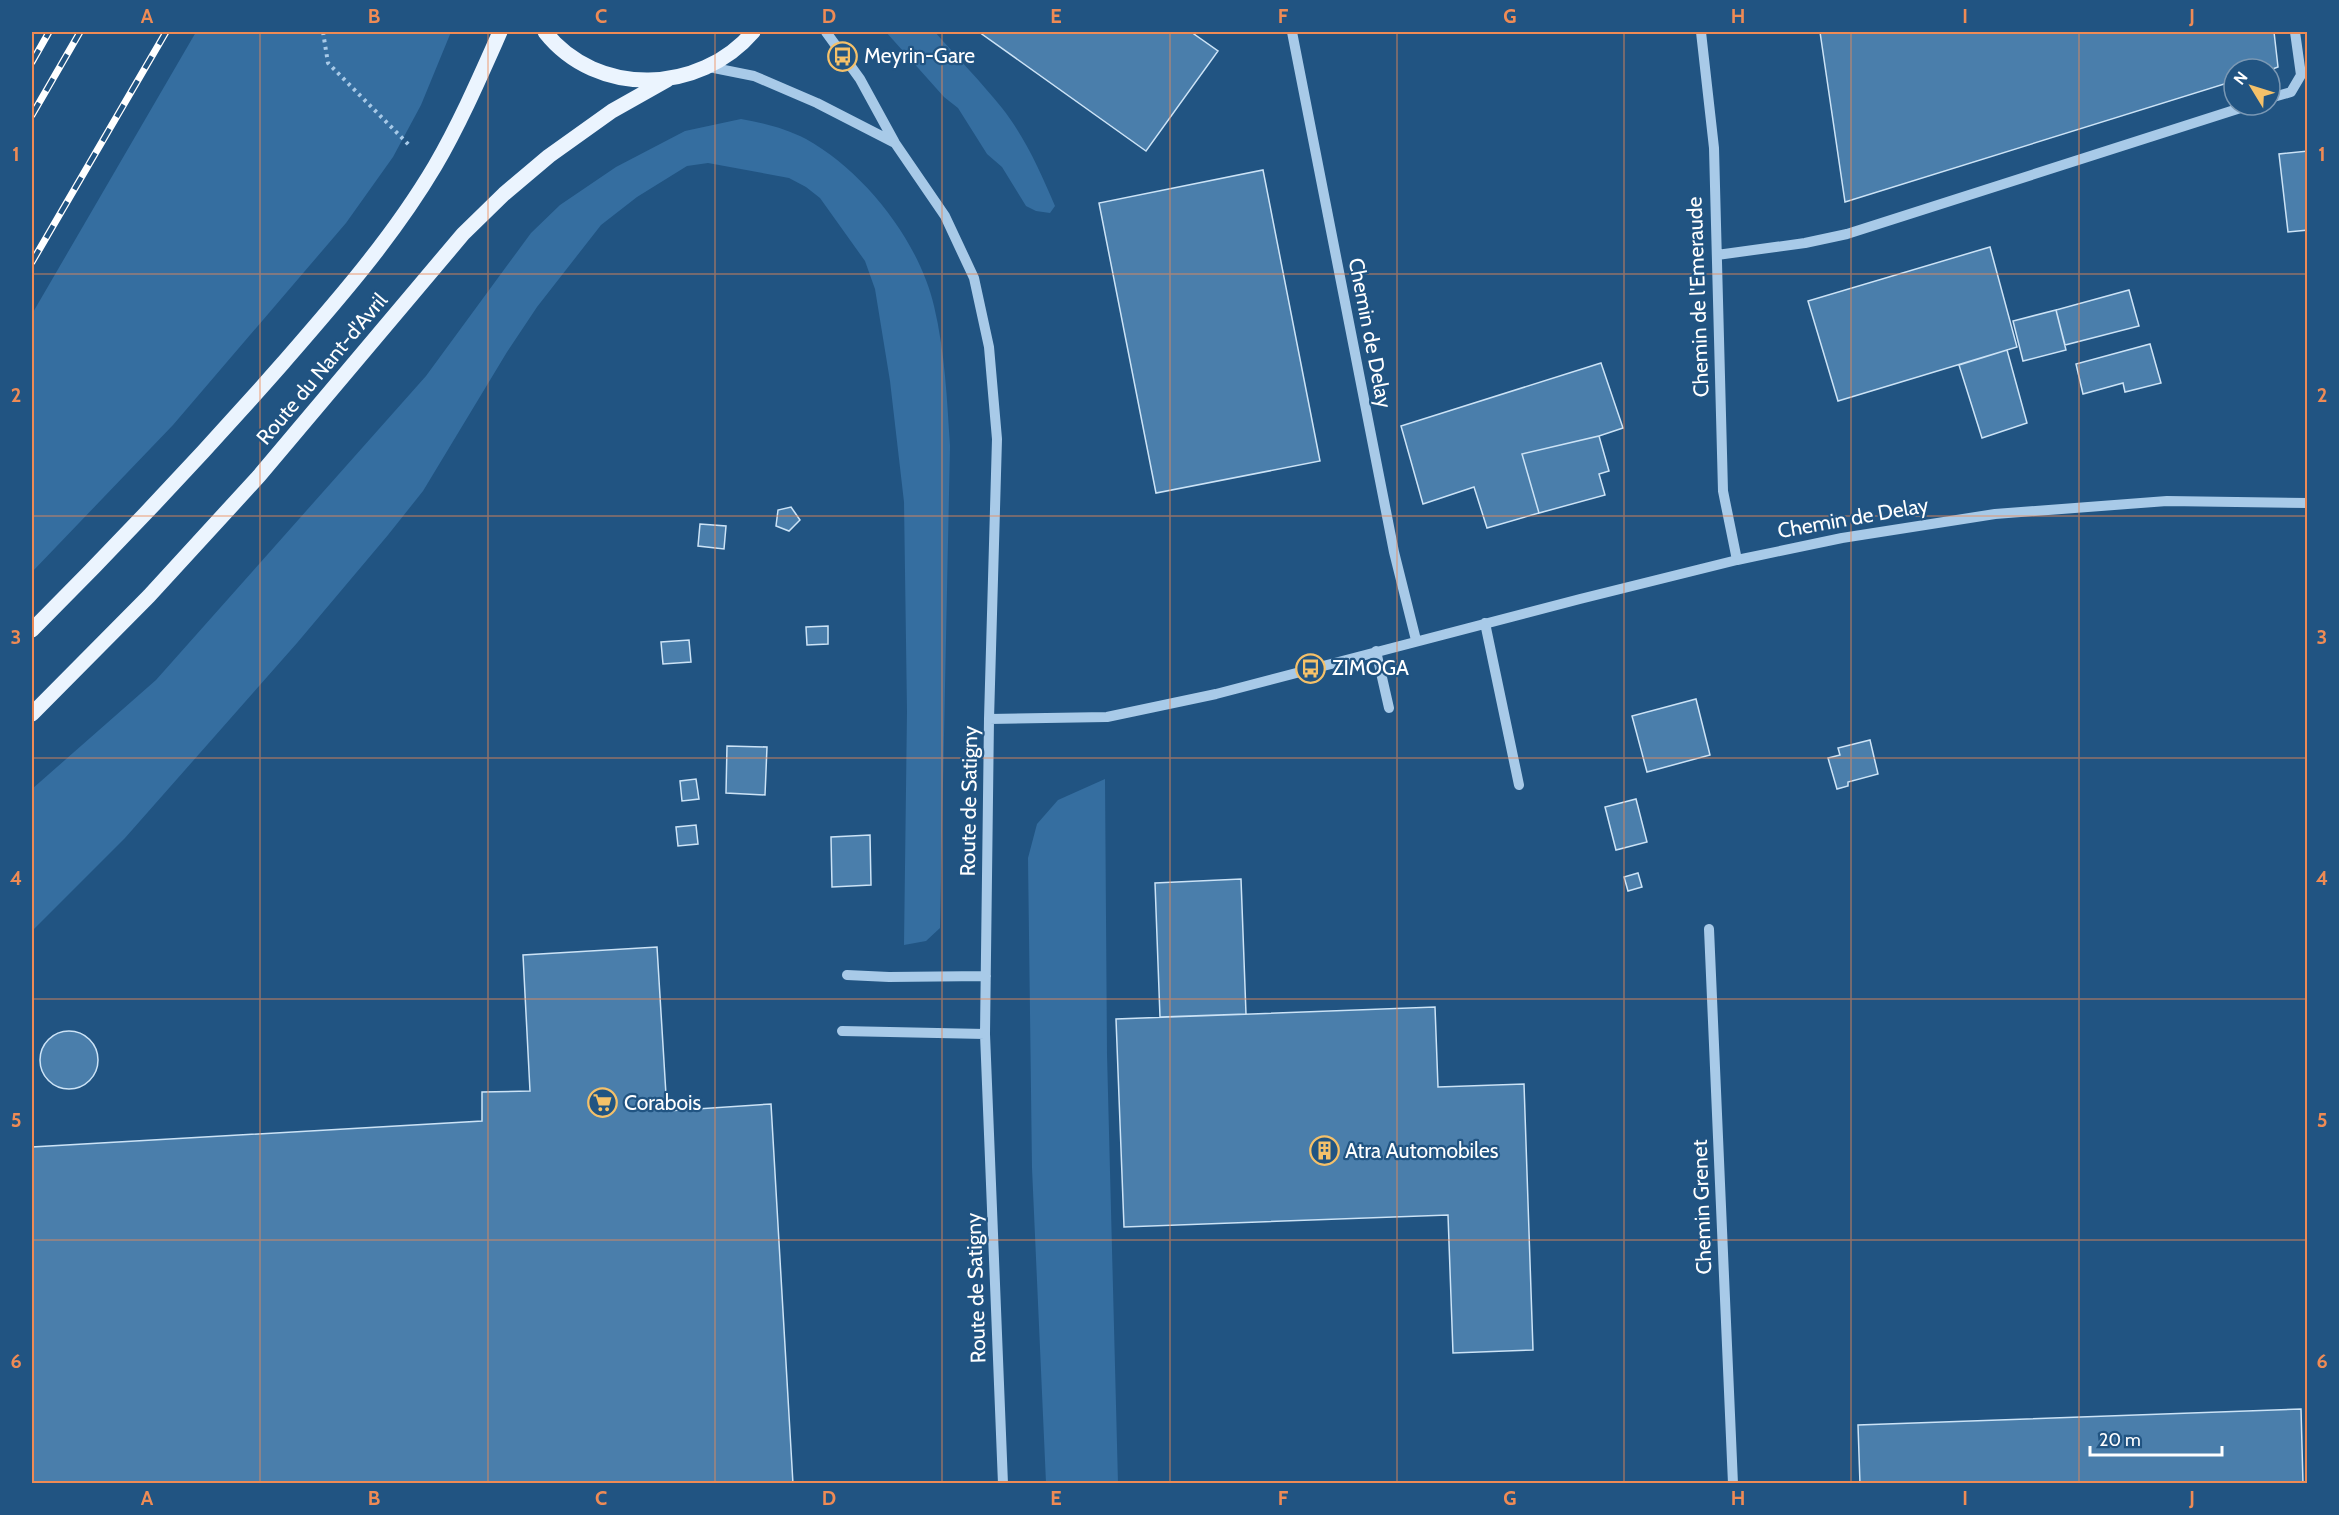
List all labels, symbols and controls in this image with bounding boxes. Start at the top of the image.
text: A [141,4,154,28]
text: B [368,4,380,28]
text: C [595,4,607,28]
text: D [822,4,836,28]
text: E [1050,4,1062,28]
text: F [1278,4,1289,28]
text: G [1503,4,1517,28]
text: H [1731,4,1745,28]
text: I [1962,4,1968,28]
text: J [2188,4,2195,28]
bus stop icon: Meyrin-Gare [827,40,859,72]
place label: Meyrin-Gare [864,43,975,68]
north arrow [2222,57,2282,117]
text: N [2230,68,2252,88]
text: 1 [12,142,20,166]
text: 1 [2318,142,2326,166]
street label: Chemin de l'Emeraude [1682,196,1713,398]
street label: Chemin de Delay [1344,256,1397,411]
street label: Route du Nant-d'Avril [251,288,392,449]
text: 2 [11,383,21,407]
text: 2 [2317,383,2327,407]
street label: Chemin de Delay [1776,492,1931,543]
text: 3 [11,625,21,649]
text: 3 [2317,625,2327,649]
bus stop icon: ZIMOGA [1295,652,1327,684]
place label: ZIMOGA [1332,655,1409,680]
street label: Route de Satigny [955,725,982,876]
text: 4 [10,866,22,890]
text: 4 [2316,866,2328,890]
supermarket icon: Corabois [587,1087,619,1119]
place label: Corabois [624,1090,701,1115]
text: 5 [11,1108,21,1132]
text: 5 [2317,1108,2327,1132]
building icon: Atra Automobiles [1308,1135,1340,1167]
place label: Atra Automobiles [1345,1138,1499,1163]
street label: Chemin Grenet [1687,1139,1716,1275]
street label: Route de Satigny [960,1212,991,1364]
text: 6 [10,1349,22,1373]
text: 6 [2316,1349,2328,1373]
scale bar [2090,1419,2222,1457]
text: 20 m [2099,1429,2141,1451]
text: A [141,1486,154,1510]
text: B [368,1486,380,1510]
text: C [595,1486,607,1510]
text: D [822,1486,836,1510]
text: E [1050,1486,1062,1510]
text: F [1278,1486,1289,1510]
text: G [1503,1486,1517,1510]
text: H [1731,1486,1745,1510]
text: I [1962,1486,1968,1510]
text: J [2188,1486,2195,1510]

